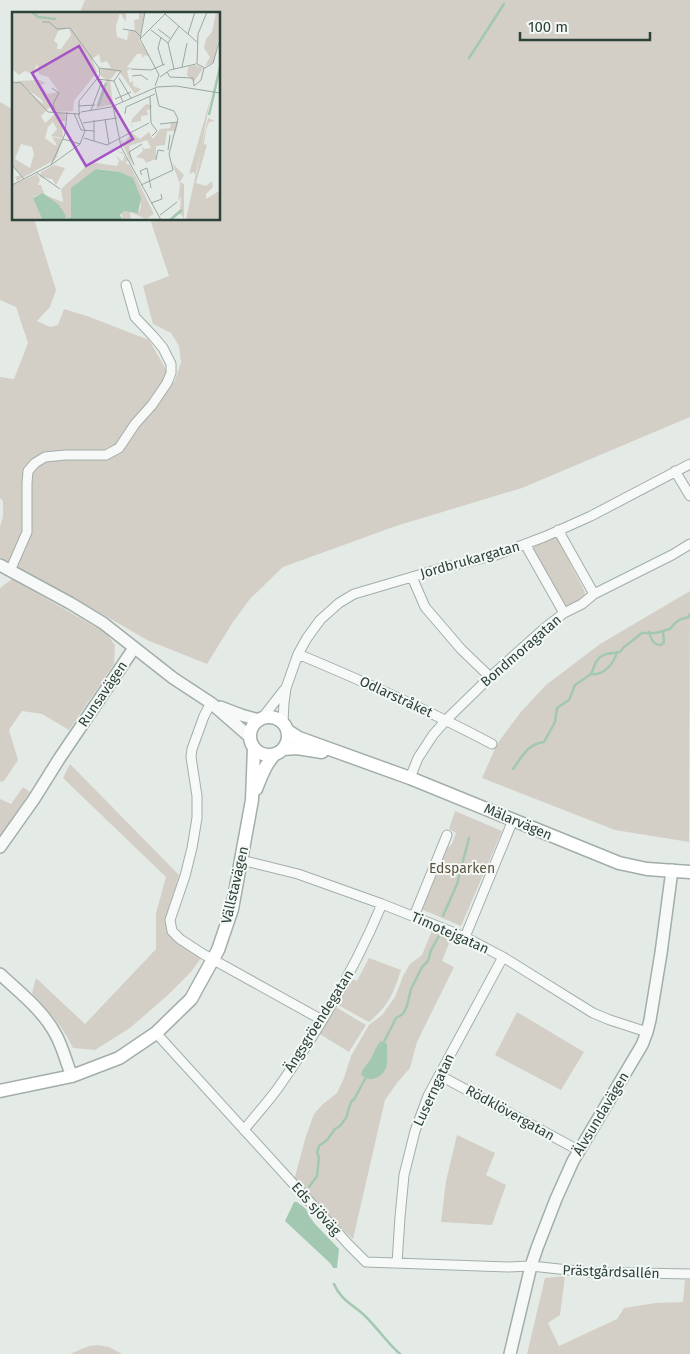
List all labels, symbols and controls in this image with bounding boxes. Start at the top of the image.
scale bar [520,10,650,42]
inset map [12,12,220,220]
text: 100 m [528,18,568,36]
street label: Jordbrukargatan [418,538,522,582]
street label: Bondmoragatan [477,611,565,691]
street label: Runsavägen [75,658,131,730]
street label: Odlarstråket [357,673,436,722]
street label: Mälarvägen [481,800,555,844]
street label: Vällstavägen [218,845,252,925]
park label: Edsparken [429,860,495,877]
street label: Timotejgatan [409,908,491,958]
street label: Ängsgröendegatan [281,967,357,1075]
street label: Luserngatan [410,1051,458,1129]
street label: Älvsundavägen [569,1069,633,1159]
street label: Rödklövergatan [462,1082,558,1144]
street label: Eds sjöväg [288,1179,345,1240]
street label: Prästgårdsallén [562,1262,660,1282]

